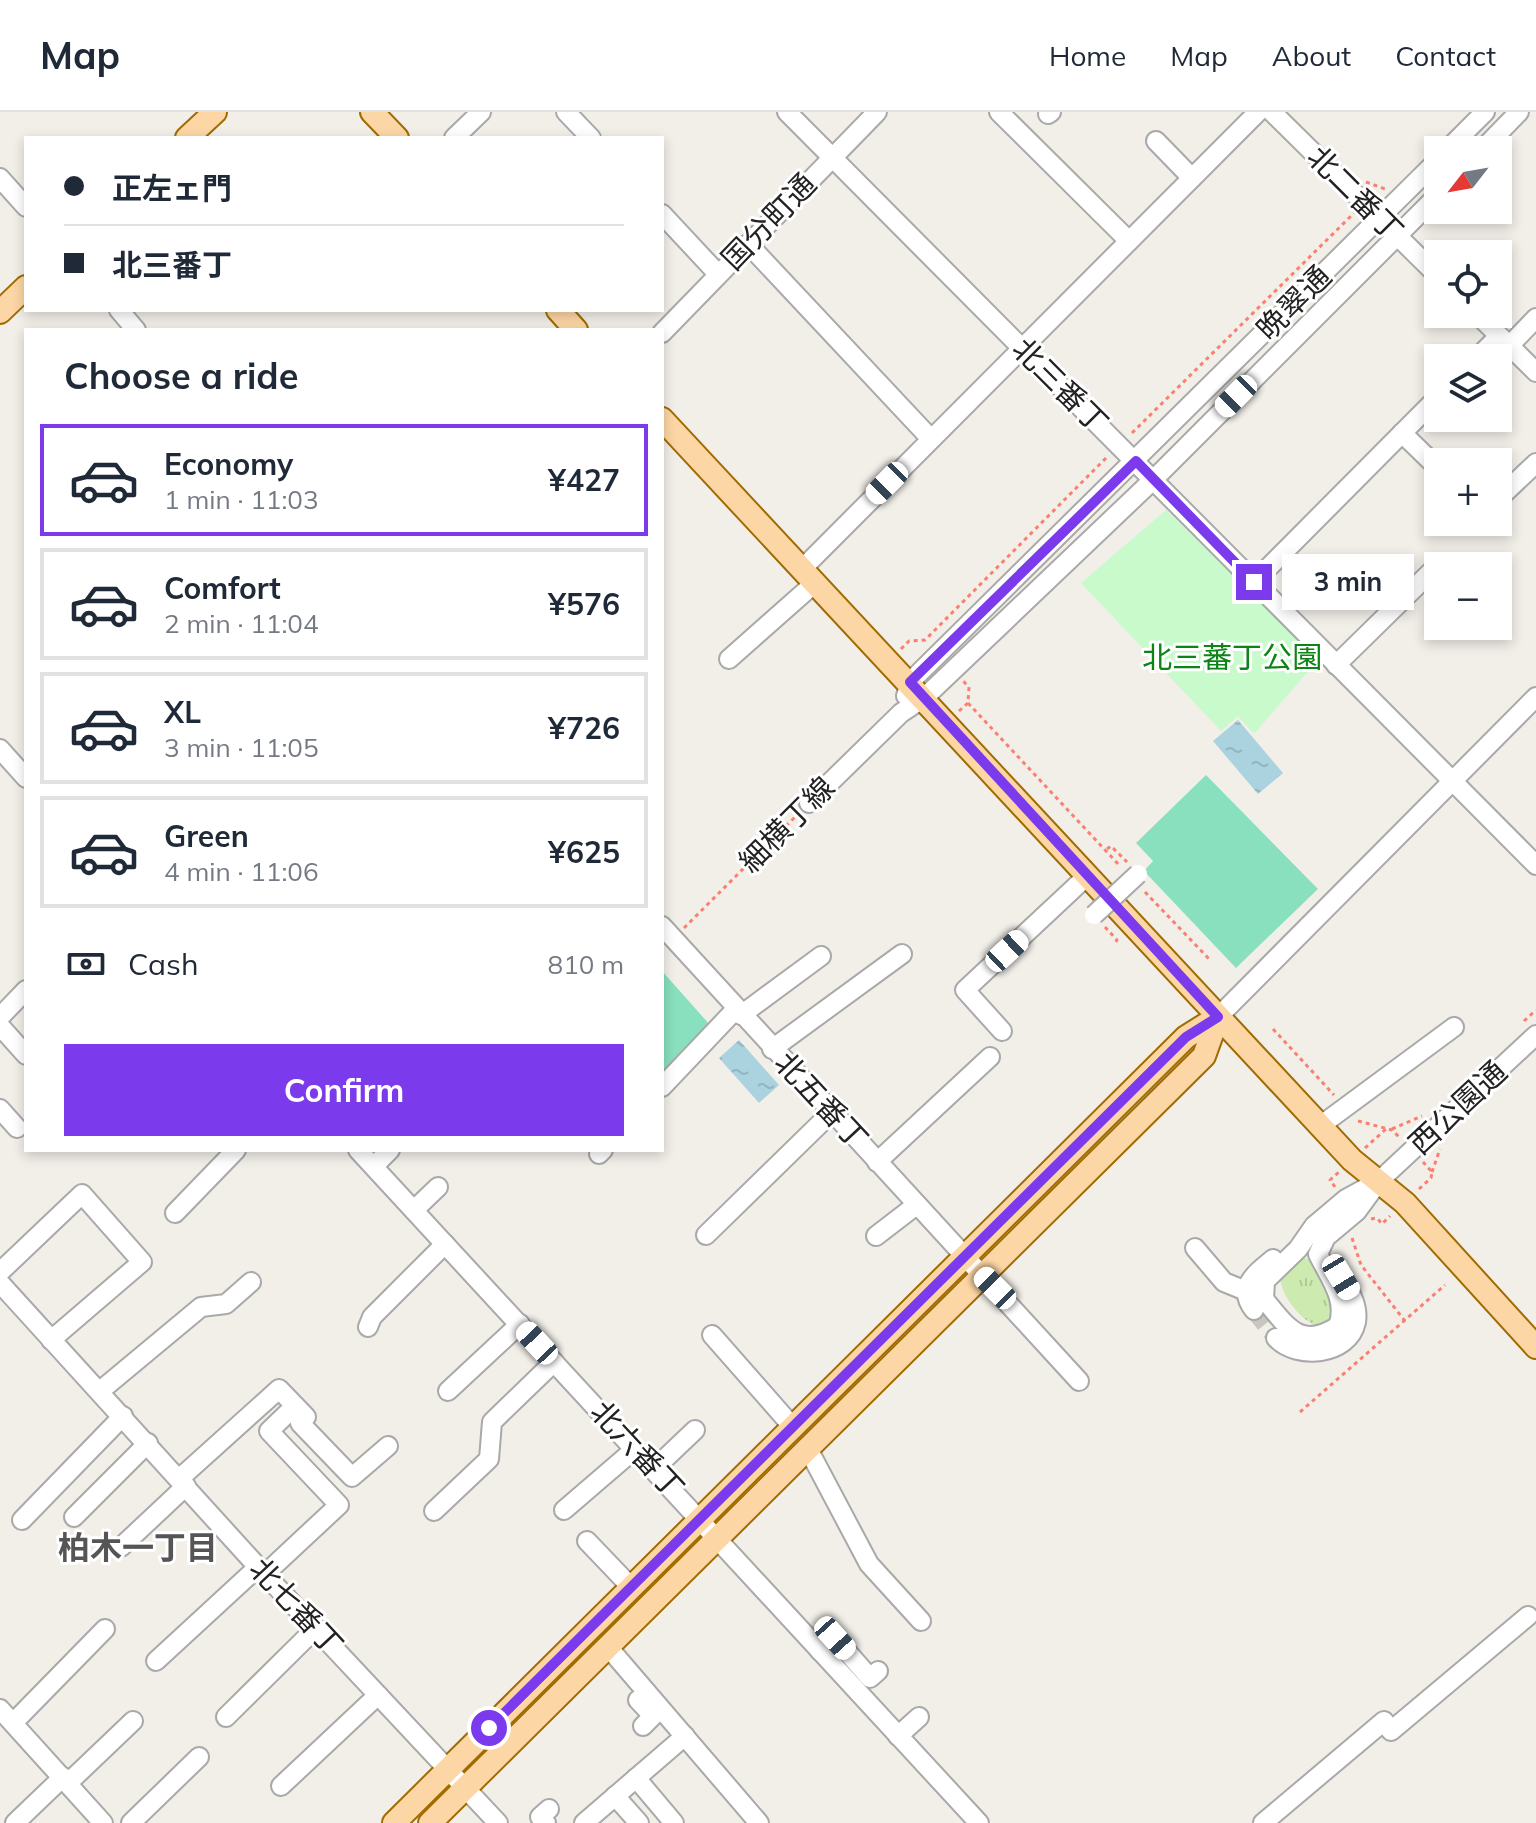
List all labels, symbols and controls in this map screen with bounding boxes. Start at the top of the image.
text: Map [40,31,120,79]
text: Home [1049,38,1126,73]
text: Map [1170,38,1228,73]
text: About [1272,38,1351,73]
text: Contact [1395,38,1496,73]
north arrow [1424,136,1512,224]
map controls [1424,136,1512,640]
street label: 北二番丁 [1300,137,1412,249]
street label: 国分町通 [713,165,824,278]
text: 正左ェ門 [112,169,232,207]
button: locate [1424,240,1512,328]
text: 北三番丁 [112,246,232,284]
street label: 晩翠通 [1248,257,1339,348]
street label: 北三番丁 [1005,329,1117,441]
button: layers [1424,344,1512,432]
text: Choose a ride [64,353,298,398]
car [1211,371,1261,421]
icon: car [68,444,140,516]
text: Economy [164,445,293,483]
button: + [1424,448,1512,536]
car [862,458,912,508]
text: ¥427 [548,461,620,499]
text: 1 min · 11:03 [164,483,319,516]
button: − [1424,552,1512,640]
callout: 3 min [1282,554,1414,610]
route end [1236,564,1272,600]
text: 3 min [1314,565,1382,598]
icon: car [68,568,140,640]
text: Comfort [164,569,281,607]
text: ¥576 [548,585,620,623]
text: 2 min · 11:04 [164,607,319,640]
park label: 北三蕃丁公園 [1142,638,1322,676]
icon: car [68,692,140,764]
text: XL [164,693,201,731]
text: ¥726 [548,709,620,747]
text: 3 min · 11:05 [164,731,319,764]
street label: 細横丁線 [730,768,842,880]
icon: car [68,816,140,888]
text: Green [164,817,249,855]
text: ¥625 [548,833,620,871]
text: 4 min · 11:06 [164,855,319,888]
car [981,926,1033,976]
icon: cash [64,942,108,986]
text: Cash [128,945,199,983]
text: 810 m [548,948,624,981]
street label: 北五番丁 [767,1043,877,1157]
button: Confirm [64,1044,624,1136]
street label: 西公園通 [1400,1052,1514,1162]
car [1318,1250,1364,1304]
car [970,1263,1020,1313]
car [512,1317,562,1369]
street label: 北六番丁 [583,1392,693,1506]
district label: 柏木一丁目 [58,1527,218,1567]
street label: 北七番丁 [242,1549,352,1663]
car [810,1612,860,1664]
route start [471,1710,507,1746]

